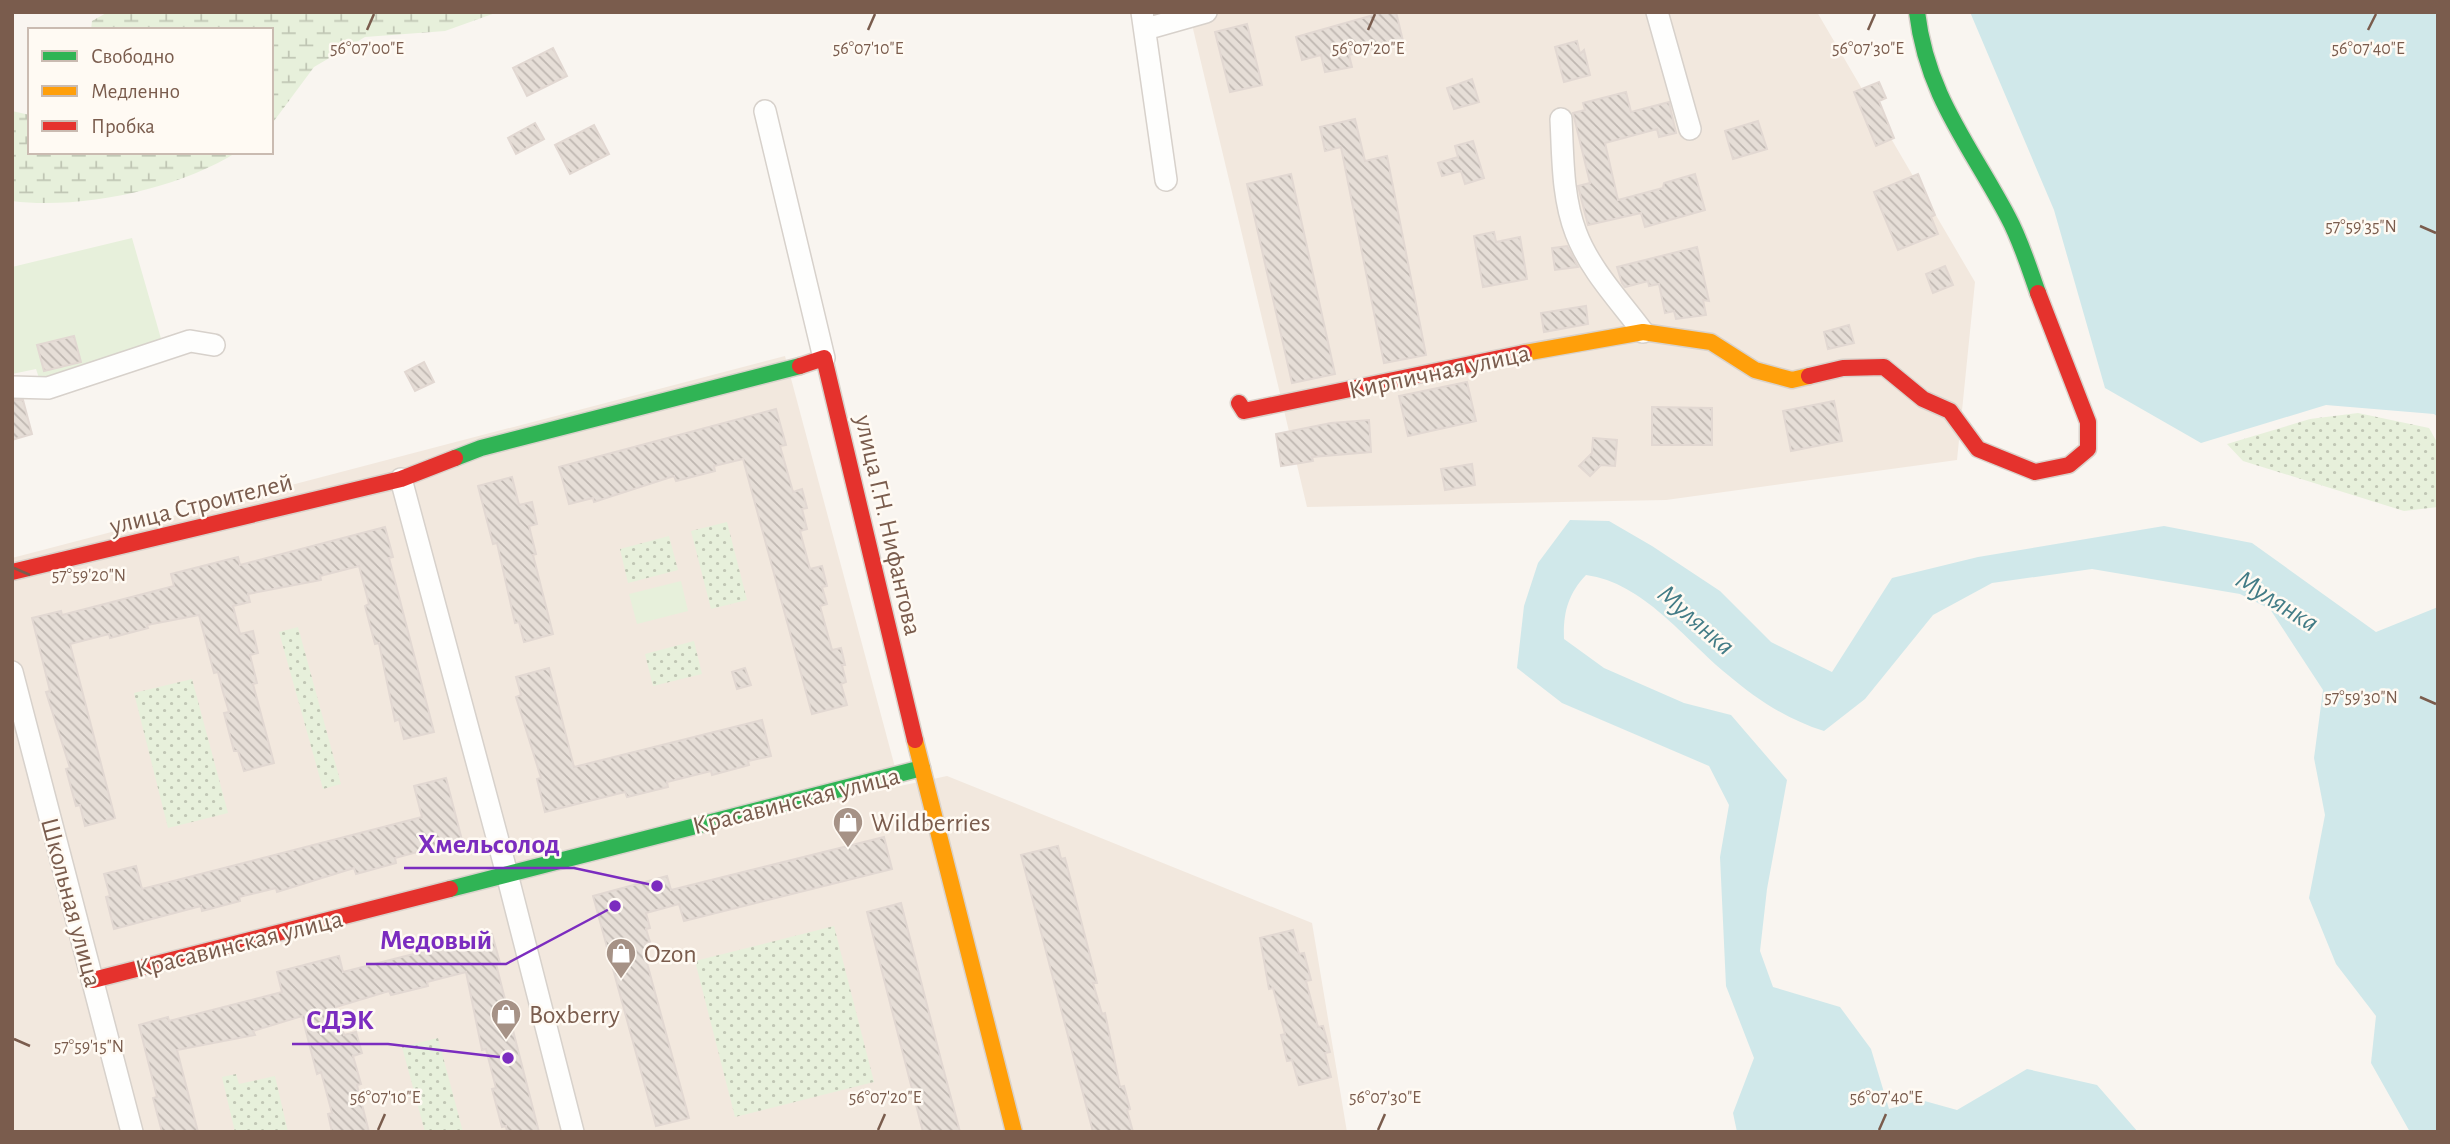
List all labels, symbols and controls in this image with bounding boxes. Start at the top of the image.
legend [28,28,273,154]
text: 56°07'00"E [330,40,404,58]
text: 56°07'10"E [833,40,904,58]
text: 56°07'20"E [1332,40,1405,58]
text: 56°07'30"E [1832,40,1904,58]
text: 56°07'40"E [2331,40,2405,58]
text: Свободно [91,46,175,67]
text: Медленно [91,81,180,102]
text: Пробка [91,116,155,137]
text: 57°59'35"N [2325,218,2397,236]
street label: Кирпичная улица [1346,340,1532,404]
street label: улица Г.Н. Нифантова [850,412,926,638]
street label: улица Строителей [106,469,295,540]
water label: Мулянка [2231,566,2323,638]
text: 57°59'20"N [52,567,126,585]
water label: Мулянка [1652,580,1739,661]
text: 57°59'30"N [2324,689,2398,707]
street label: Красавинская улица [690,763,903,839]
shop icon: Wildberries [831,805,865,849]
place label: Wildberries [871,810,990,836]
street label: Школьная улица [36,815,106,990]
callout: Хмельсолод [404,819,574,868]
text: Хмельсолод [418,831,560,859]
street label: Красавинская улица [133,906,346,982]
callout: Медовый [366,915,506,964]
text: Медовый [380,927,492,955]
shop icon: Ozon [604,936,638,980]
place label: Ozon [644,941,697,967]
callout: СДЭК [292,995,388,1044]
shop icon: Boxberry [489,997,523,1041]
place label: Boxberry [529,1002,620,1028]
text: СДЭК [306,1007,374,1035]
text: 57°59'15"N [54,1038,124,1056]
text: 56°07'10"E [350,1089,421,1107]
text: 56°07'20"E [849,1089,922,1107]
text: 56°07'30"E [1349,1089,1421,1107]
text: 56°07'40"E [1849,1089,1923,1107]

